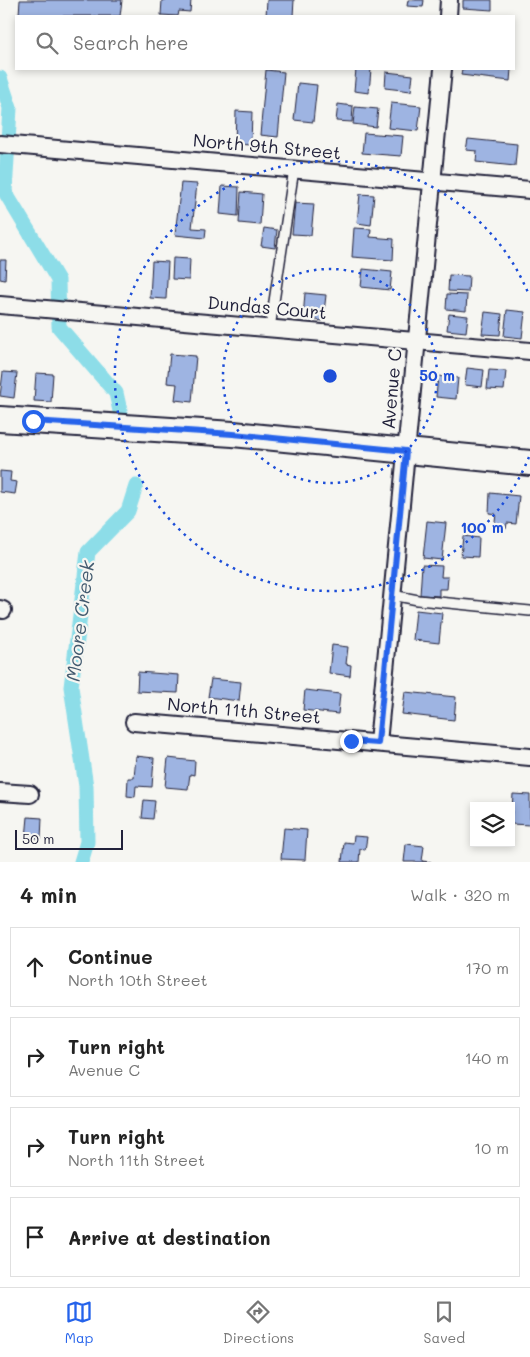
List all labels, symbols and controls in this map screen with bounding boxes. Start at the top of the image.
search box [15,15,515,70]
icon: search [33,29,61,57]
text: Search here [73,30,189,55]
street label: North 9th Street [192,128,342,164]
street label: Dundas Court [206,290,328,324]
street label: Avenue C [376,347,406,430]
text: 50 m [419,365,455,385]
centre of rings [321,367,339,385]
route start [22,410,45,433]
text: 100 m [460,517,504,537]
water label: Moore Creek [60,558,99,683]
street label: North 11th Street [166,691,322,729]
route end [340,730,363,753]
map controls [470,802,515,847]
button: layers [470,802,515,847]
scale bar [15,827,122,850]
text: 50 m [22,829,54,848]
text: 4 min [20,881,77,908]
text: Walk · 320 m [410,884,510,905]
text: Continue [68,944,153,969]
icon: ahead [21,953,49,981]
text: 170 m [465,957,509,978]
text: North 10th Street [68,969,208,990]
text: Turn right [68,1034,165,1059]
icon: right [21,1043,49,1071]
text: 140 m [465,1047,509,1068]
text: Avenue C [68,1059,140,1080]
text: Turn right [68,1124,165,1149]
icon: right [21,1133,49,1161]
text: 10 m [474,1137,509,1158]
text: North 11th Street [68,1149,205,1170]
icon: arrive [21,1223,49,1251]
text: Arrive at destination [68,1225,271,1250]
tab: Map [65,1298,93,1347]
tab: Directions [223,1298,294,1347]
tab: Saved [424,1298,465,1347]

